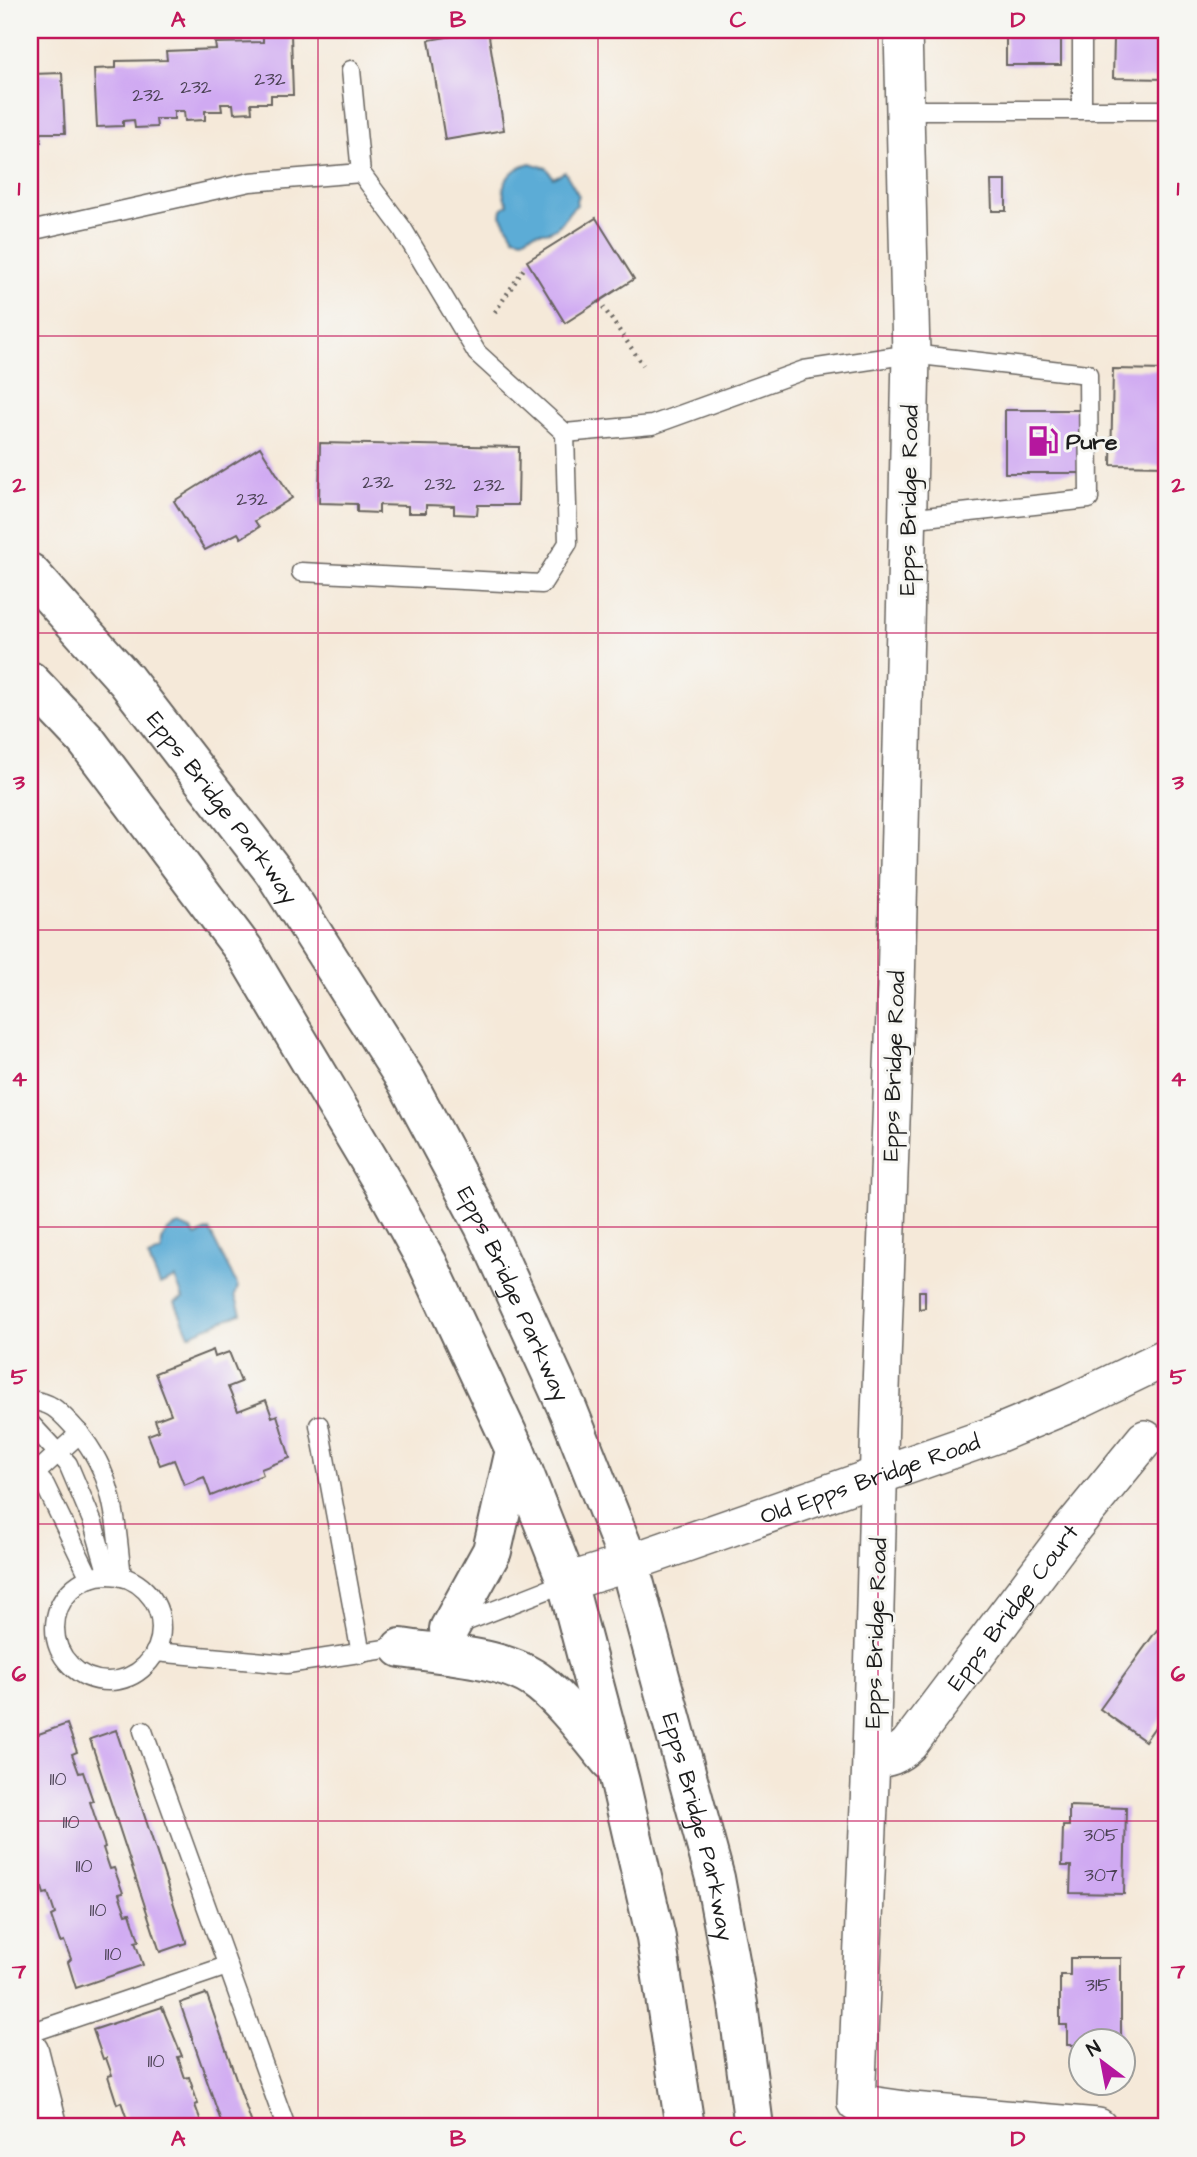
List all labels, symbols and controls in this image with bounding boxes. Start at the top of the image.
text: A [171,4,186,36]
text: B [450,4,467,36]
text: C [730,4,747,36]
text: D [1011,4,1026,36]
house number: 232 [254,66,286,93]
house number: 232 [180,74,212,101]
house number: 232 [132,82,164,109]
text: 1 [18,172,21,204]
text: 1 [1177,172,1180,204]
street label: Epps Bridge Road [891,404,928,596]
fuel station icon: Pure [1026,424,1060,458]
place label: Pure [1066,426,1118,458]
text: 2 [11,469,26,501]
house number: 232 [362,469,394,496]
text: 2 [1170,469,1185,501]
house number: 232 [424,471,456,498]
house number: 232 [473,472,505,499]
house number: 232 [236,486,268,513]
street label: Epps Bridge Parkway [139,705,306,911]
text: 3 [12,766,25,798]
text: 3 [1171,766,1184,798]
street label: Epps Bridge Road [875,970,914,1162]
text: 4 [11,1063,27,1095]
text: 4 [1170,1063,1186,1095]
street label: Epps Bridge Parkway [449,1181,577,1408]
text: 5 [11,1361,28,1393]
text: 5 [1170,1361,1187,1393]
street label: Old Epps Bridge Road [756,1426,985,1533]
street label: Epps Bridge Court [940,1517,1087,1697]
street label: Epps Bridge Road [857,1537,896,1729]
text: 6 [12,1658,27,1690]
text: 6 [1171,1658,1186,1690]
street label: Epps Bridge Parkway [654,1709,741,1944]
house number: 110 [50,1766,66,1793]
house number: 110 [63,1809,79,1836]
house number: 305 [1083,1822,1119,1849]
house number: 110 [76,1853,92,1880]
house number: 307 [1084,1862,1118,1889]
house number: 110 [90,1897,106,1924]
house number: 110 [105,1941,121,1968]
text: 7 [11,1955,27,1987]
text: 7 [1170,1955,1186,1987]
house number: 315 [1085,1972,1111,1999]
north arrow [1068,2028,1138,2098]
text: N [1082,2034,1106,2063]
house number: 110 [148,2048,164,2075]
text: A [171,2123,186,2155]
text: B [450,2123,467,2155]
text: C [730,2123,747,2155]
text: D [1011,2123,1026,2155]

